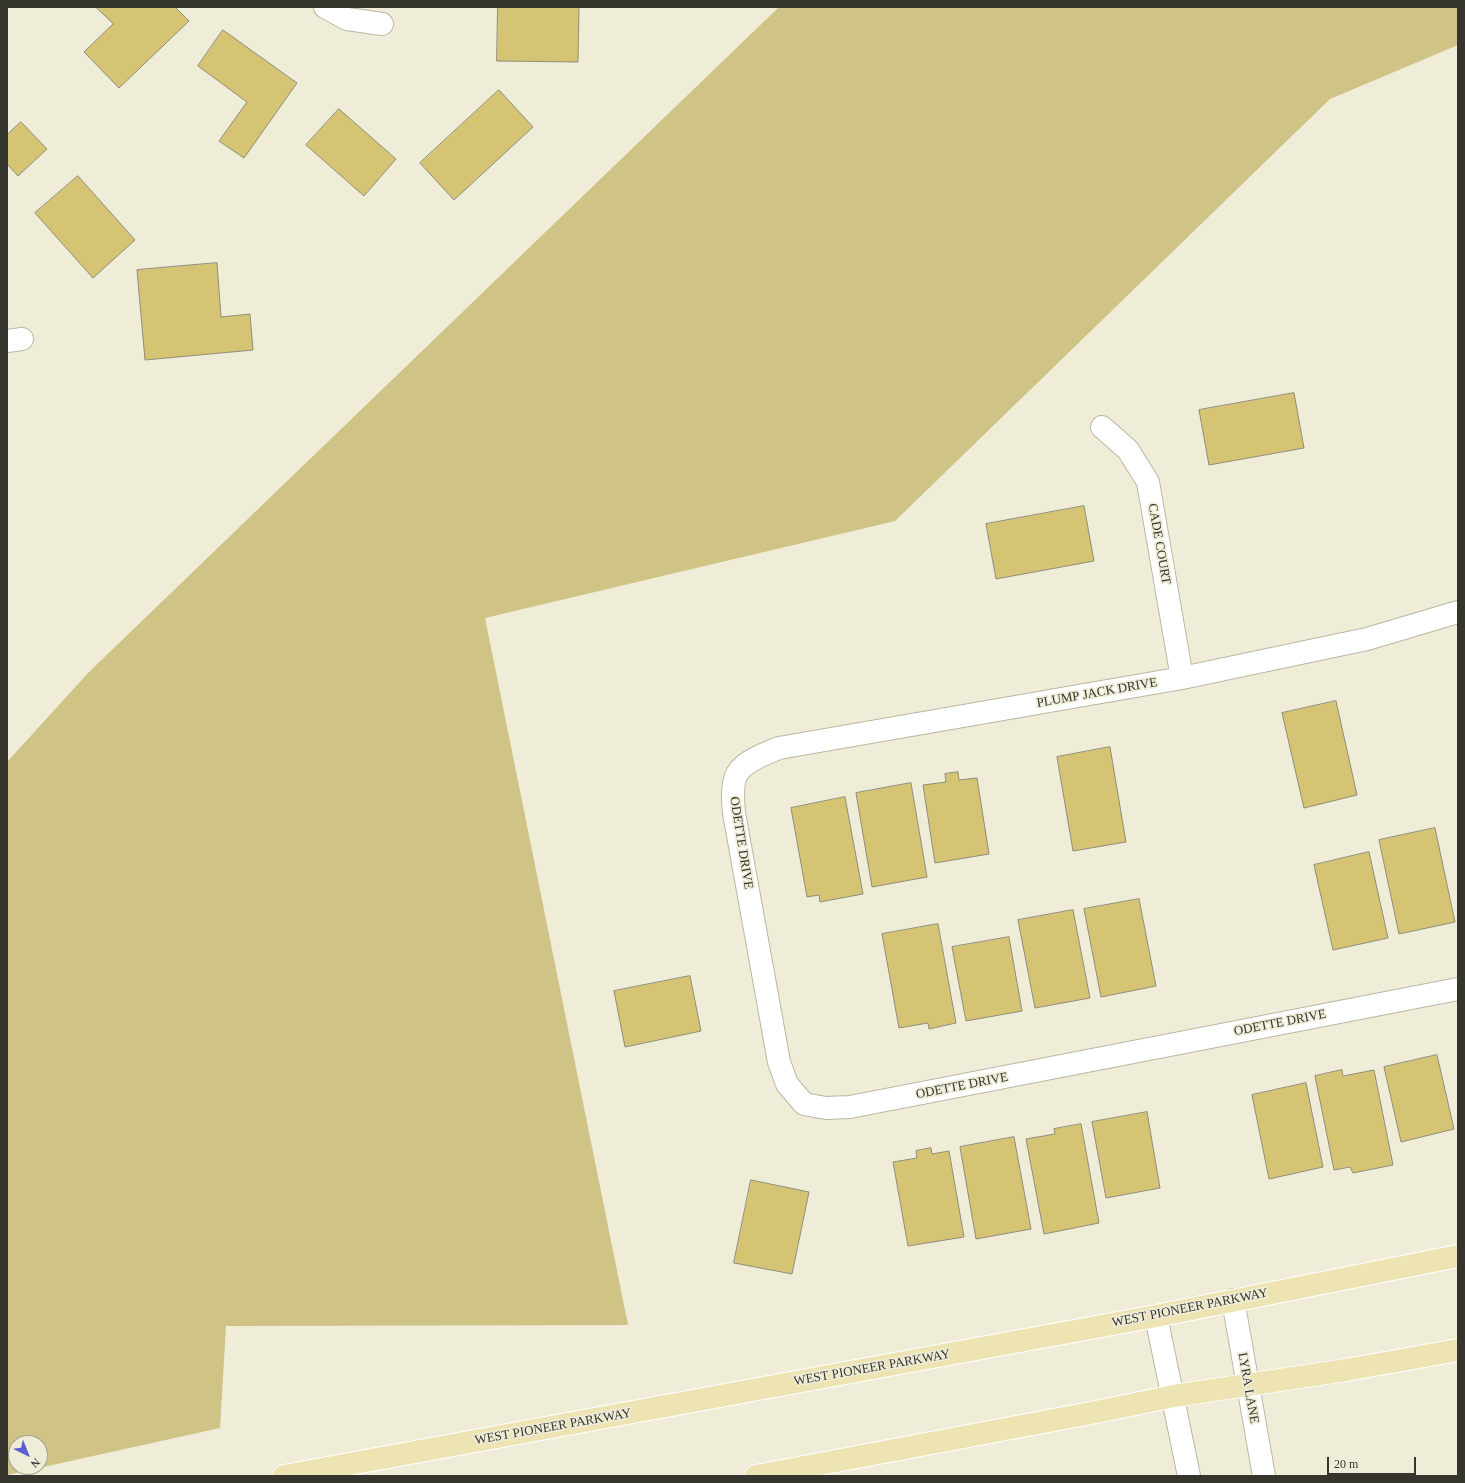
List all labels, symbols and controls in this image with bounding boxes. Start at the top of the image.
street label: CADE COURT [1144,502,1174,586]
street label: PLUMP JACK DRIVE [1036,675,1158,711]
street label: ODETTE DRIVE [726,796,756,890]
street label: ODETTE DRIVE [1233,1006,1327,1040]
street label: ODETTE DRIVE [915,1069,1009,1103]
street label: WEST PIONEER PARKWAY [1111,1285,1269,1331]
street label: WEST PIONEER PARKWAY [793,1347,951,1389]
street label: LYRA LANE [1234,1351,1262,1425]
street label: WEST PIONEER PARKWAY [474,1406,632,1448]
north arrow [8,1435,48,1475]
scale bar [1329,1449,1418,1475]
text: N [29,1456,43,1470]
text: 20 m [1334,1457,1358,1471]

